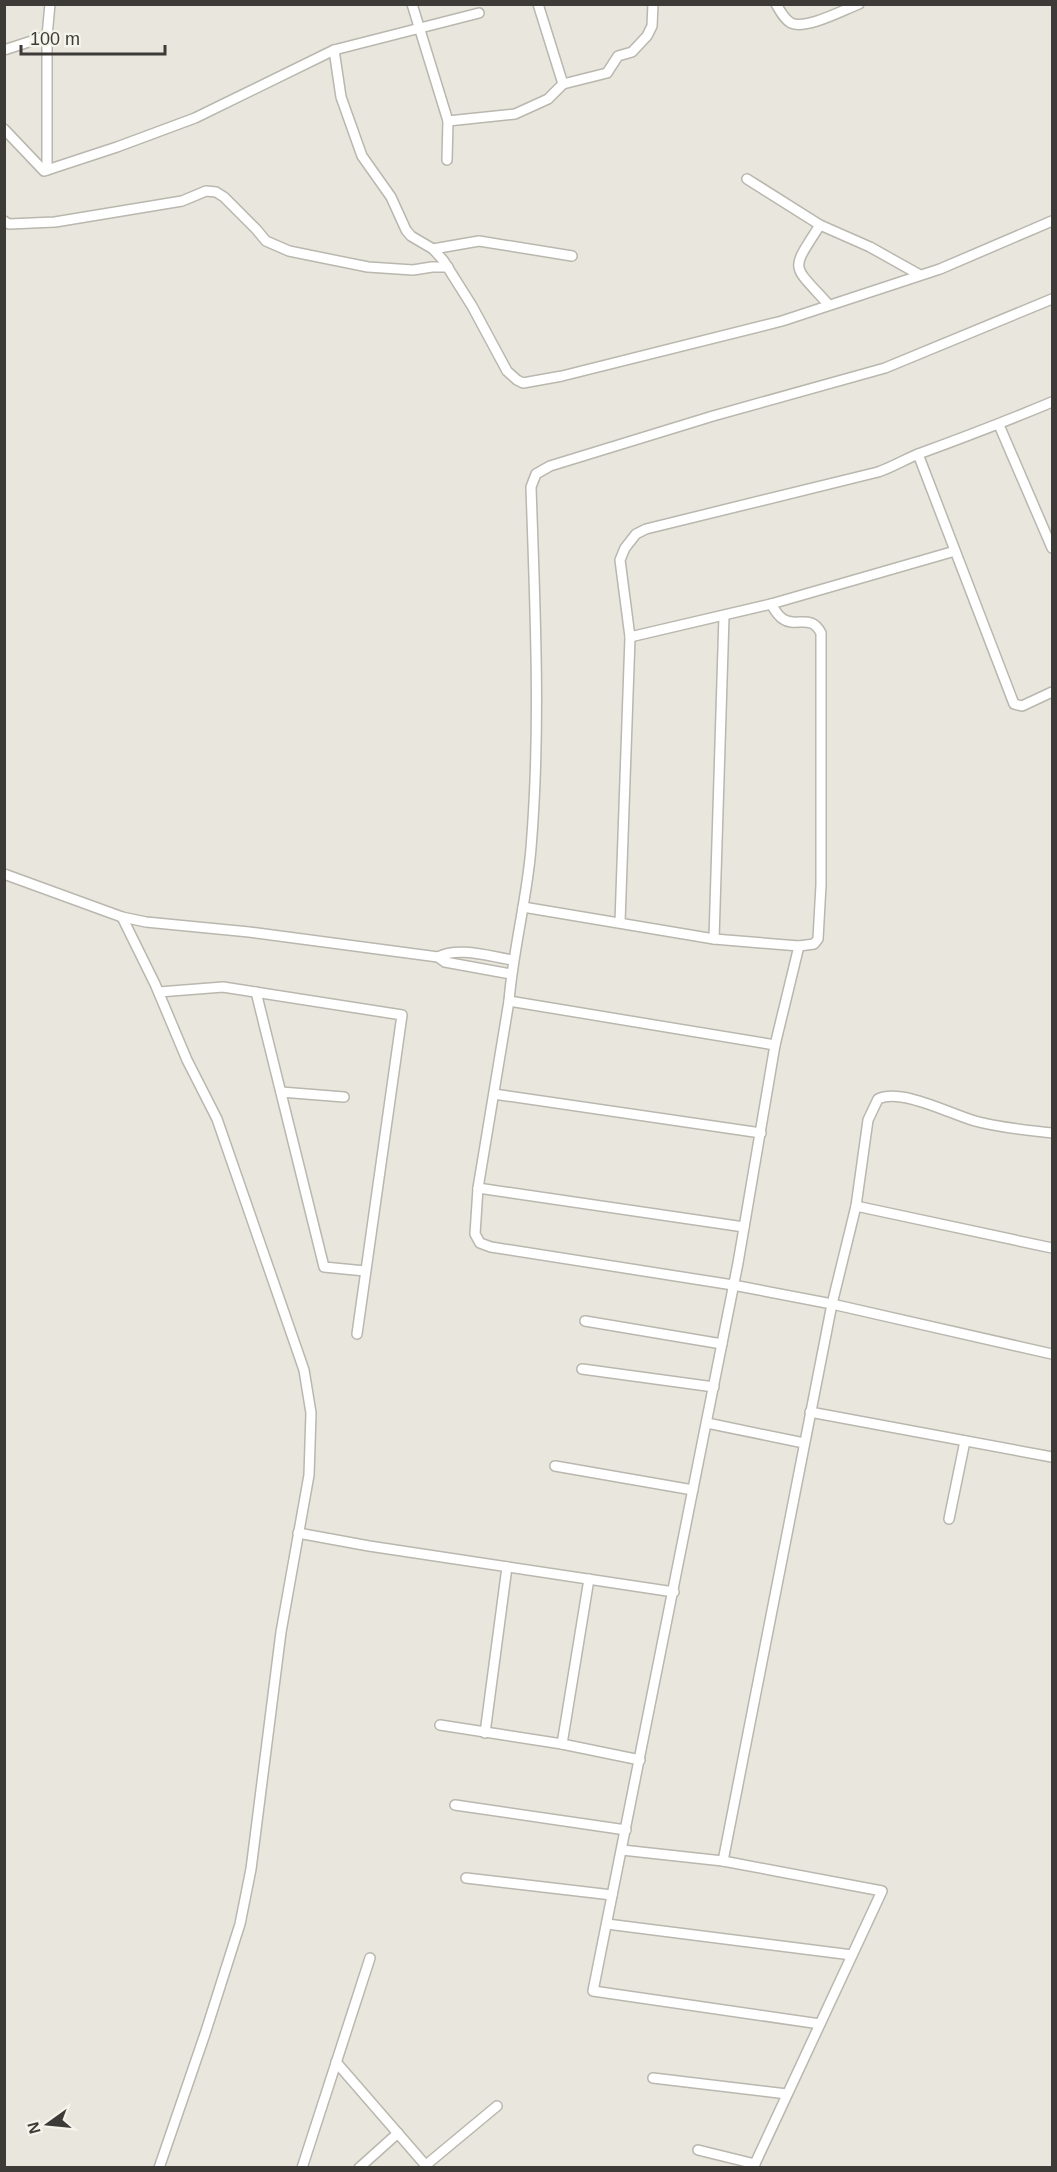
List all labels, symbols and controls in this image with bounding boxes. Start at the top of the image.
scale bar [21,18,165,56]
text: 100 m [30,29,80,49]
north arrow [18,2094,78,2154]
text: N [24,2120,44,2136]

